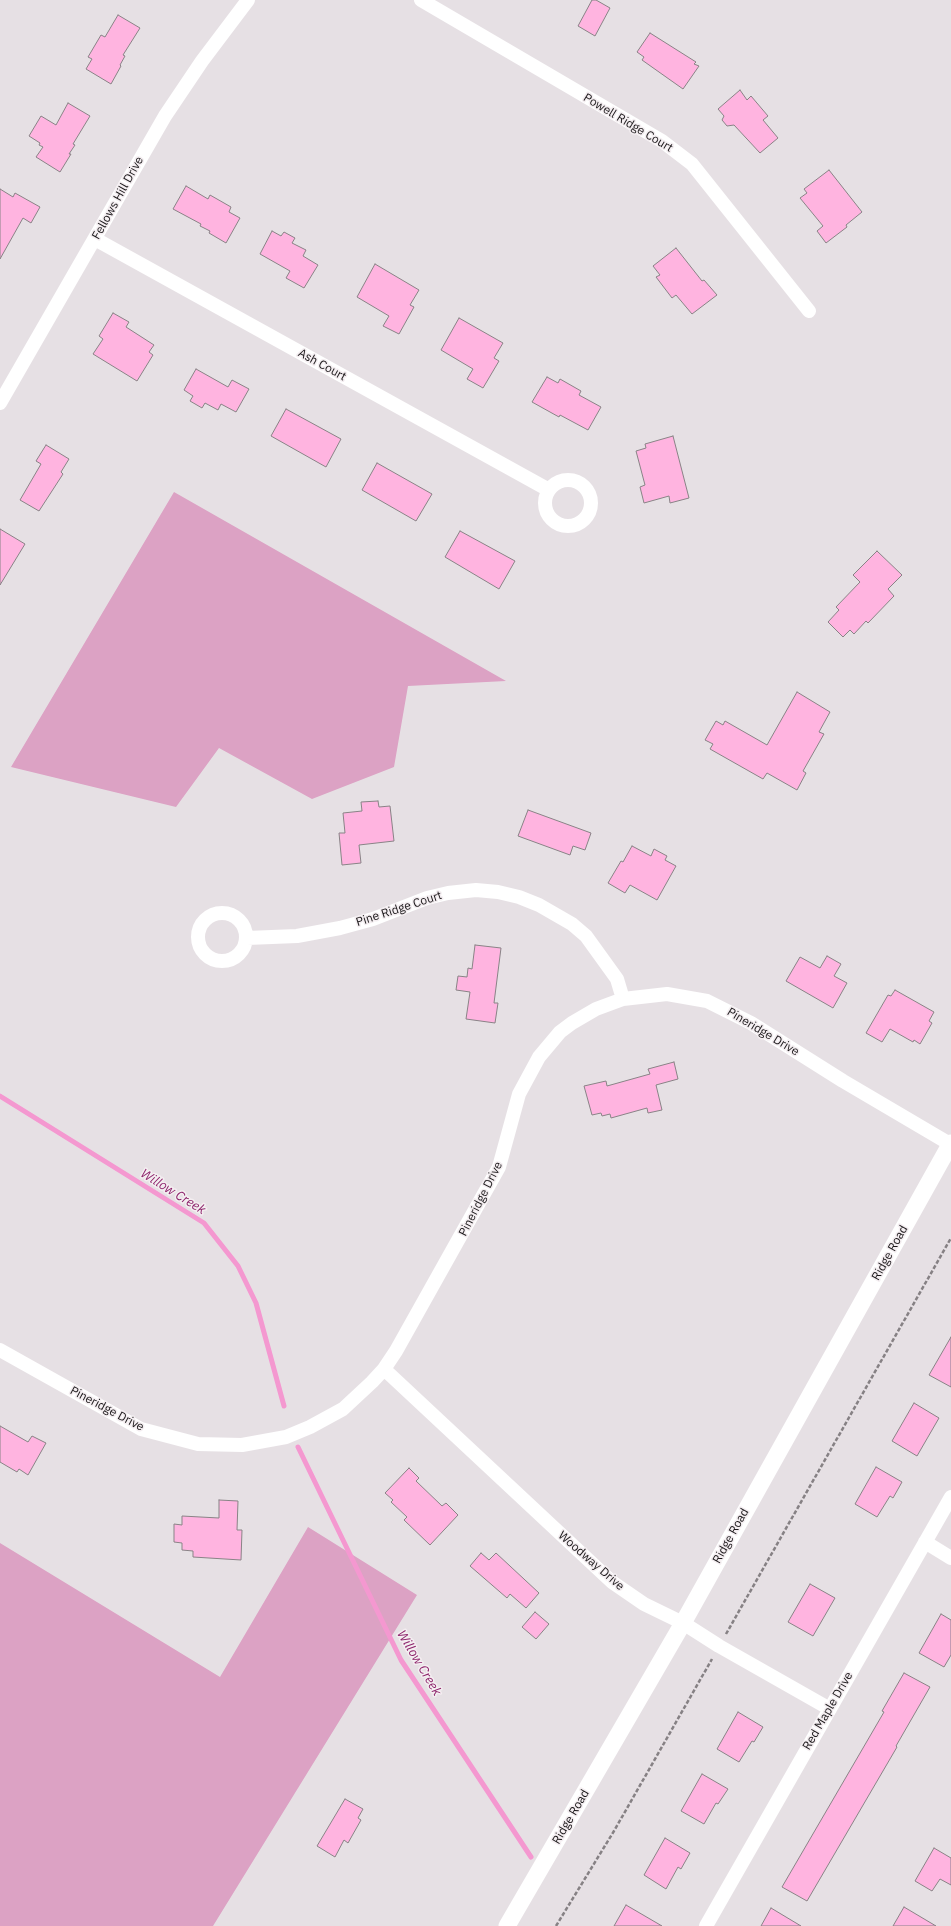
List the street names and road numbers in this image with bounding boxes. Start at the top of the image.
street label: Powell Ridge Court [581,91,675,155]
street label: Fellows Hill Drive [89,154,147,242]
street label: Ash Court [295,346,349,384]
street label: Pine Ridge Court [354,888,444,930]
street label: Pineridge Drive [724,1005,802,1059]
street label: Pineridge Drive [456,1159,506,1239]
street label: Ridge Road [869,1223,911,1283]
street label: Pineridge Drive [68,1383,146,1435]
street label: Ridge Road [710,1506,752,1566]
street label: Woodway Drive [555,1528,627,1594]
street label: Red Maple Drive [800,1669,856,1753]
street label: Ridge Road [550,1787,592,1847]

